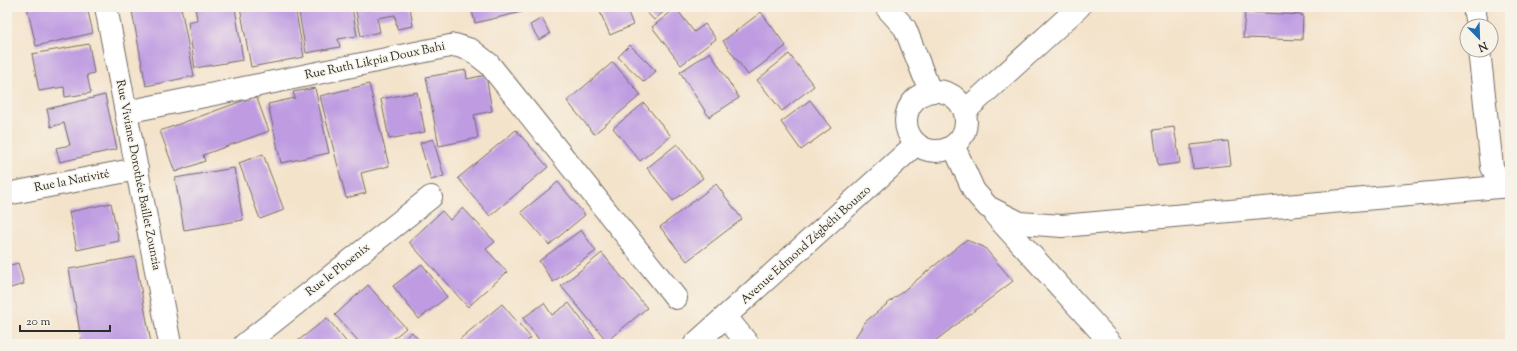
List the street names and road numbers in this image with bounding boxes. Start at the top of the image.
street label: Rue Ruth Likpia Doux Bahi [303,37,447,85]
street label: Rue Viviane Dorothée Baillet Zounzia [111,78,165,272]
street label: Rue la Nativité [33,165,112,197]
street label: Avenue Edmond Zégbéhi Bouazo [737,181,876,309]
street label: Rue le Phoenix [302,239,374,301]

